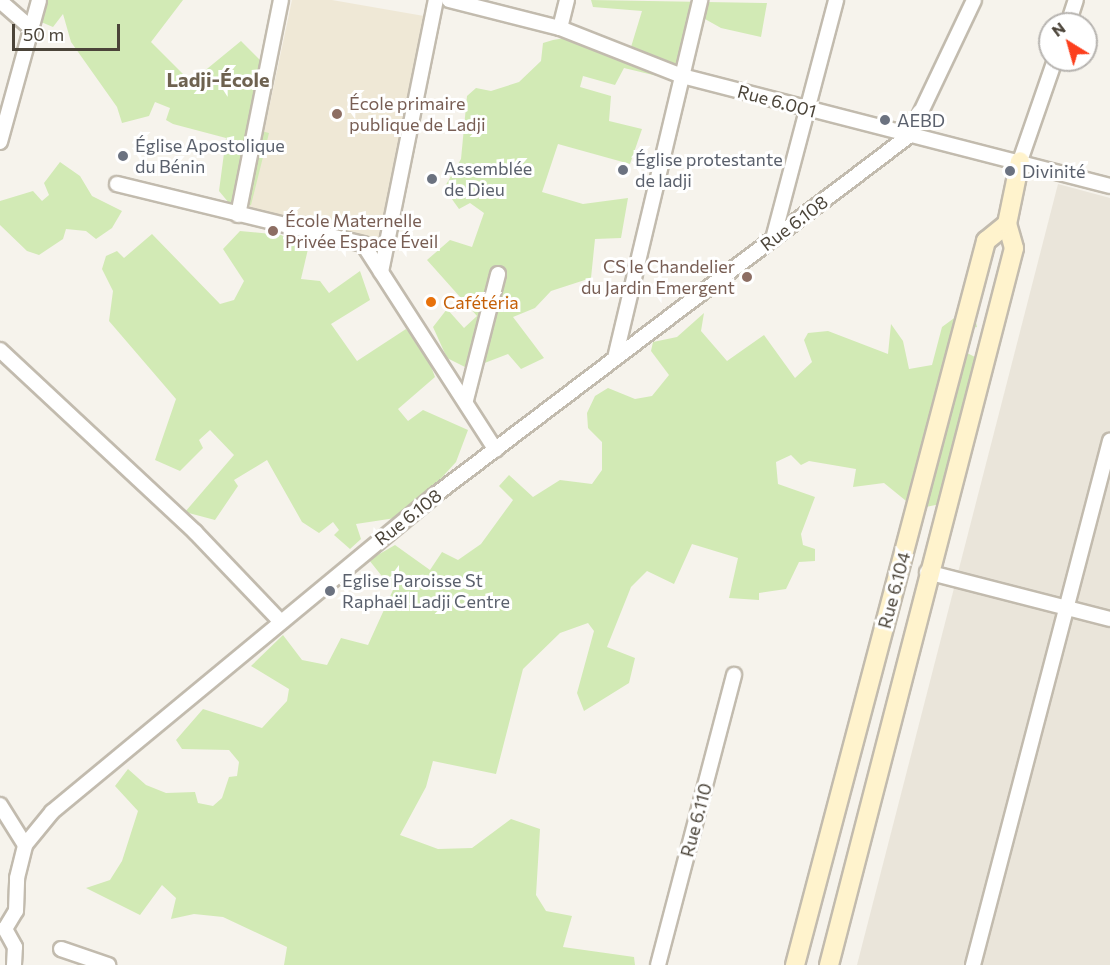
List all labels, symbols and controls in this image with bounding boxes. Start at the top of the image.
scale bar [15,12,123,50]
north arrow [1038,12,1098,72]
text: N [1048,18,1069,40]
text: 50 m [23,23,64,45]
district label: Ladji-École [166,67,270,91]
street label: Rue 6.001 [735,80,819,122]
place label: École primaire publique de Ladji [349,93,486,136]
marker: École primaire publique de Ladji [330,107,344,121]
place label: AEBD [897,109,945,131]
marker: AEBD [878,113,892,127]
place label: Église Apostolique du Bénin [135,135,285,178]
marker: Église Apostolique du Bénin [116,149,130,163]
place label: Église protestante de ladji [635,149,783,192]
place label: Assemblée de Dieu [444,158,532,201]
place label: Divinité [1022,160,1085,182]
marker: Église protestante de ladji [616,163,630,177]
marker: Divinité [1003,164,1017,178]
marker: Assemblée de Dieu [425,172,439,186]
street label: Rue 6.108 [756,191,832,255]
place label: École Maternelle Privée Espace Éveil [285,210,438,252]
marker: École Maternelle Privée Espace Éveil [266,224,280,238]
place label: CS le Chandelier du Jardin Emergent [581,256,735,298]
marker: CS le Chandelier du Jardin Emergent [740,270,754,284]
place label: Cafétéria [443,291,519,313]
marker: Cafétéria [424,295,438,309]
street label: Rue 6.108 [370,484,446,550]
street label: Rue 6.104 [873,549,915,631]
place label: Eglise Paroisse St Raphaël Ladji Centre [342,570,510,612]
marker: Eglise Paroisse St Raphaël Ladji Centre [323,584,337,598]
street label: Rue 6.110 [676,781,716,859]

